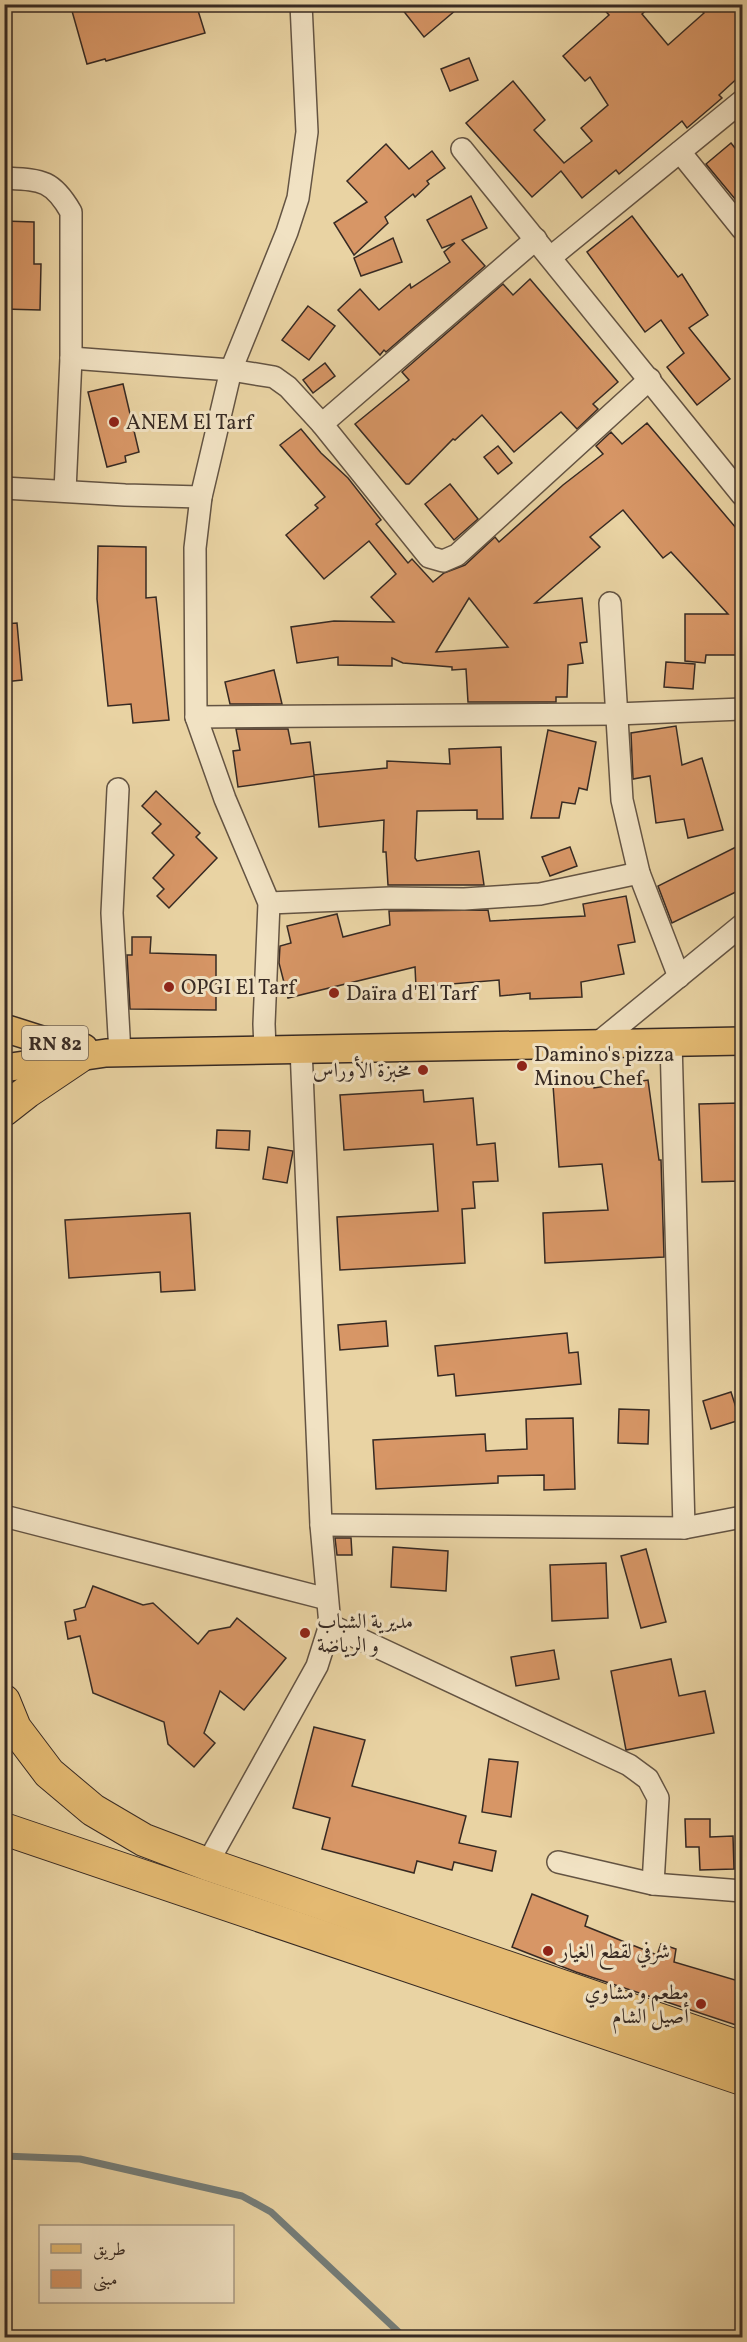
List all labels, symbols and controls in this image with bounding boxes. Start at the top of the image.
place label: ANEM El Tarf [126,409,254,438]
marker: ANEM El Tarf [107,415,121,429]
place label: OPGI El Tarf [181,974,297,1003]
marker: OPGI El Tarf [162,980,176,994]
place label: Daïra d'El Tarf [346,980,479,1009]
marker: Daïra d'El Tarf [327,986,341,1000]
road number: RN 82 [22,1026,88,1060]
place label: Damino's pizza Minou Chef [534,1041,675,1094]
place label: مخبزة الأوراس [313,1055,411,1086]
marker: Damino's pizza Minou Chef [515,1059,529,1073]
marker: مخبزة الأوراس [416,1063,430,1077]
place label: مديرية الشباب و الرياضة [317,1608,413,1661]
marker: مديرية الشباب و الرياضة [298,1626,312,1640]
place label: شرفي لقطع الغيار [558,1938,670,1970]
marker: شرفي لقطع الغيار [541,1944,555,1958]
place label: مطعم و مشاوي أصيل الشام [584,1979,689,2034]
marker: مطعم و مشاوي أصيل الشام [694,1997,708,2011]
legend [39,2225,234,2303]
text: طريق [93,2238,126,2263]
text: مبنى [93,2268,118,2293]

